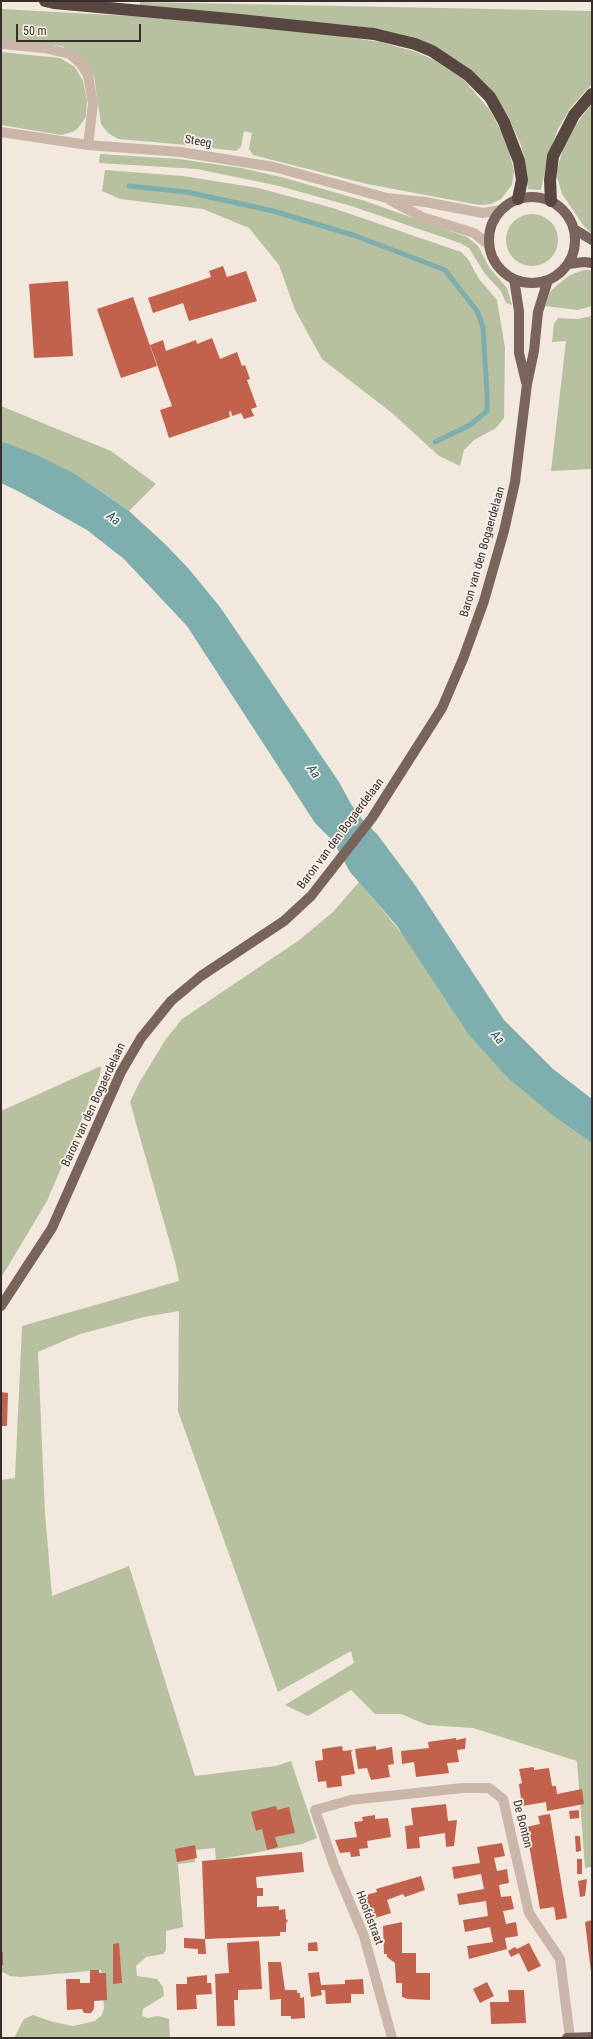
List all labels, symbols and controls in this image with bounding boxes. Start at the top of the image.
scale bar [18,16,143,42]
text: 50 m [23,24,47,38]
street label: Steeg [184,133,212,151]
street label: Baron van den Bogaerdelaan [457,485,509,619]
water label: Aa [103,509,123,529]
water label: Aa [303,762,323,782]
street label: Baron van den Bogaerdelaan [295,776,387,892]
water label: Aa [487,1028,507,1048]
street label: Baron van den Bogaerdelaan [59,1041,129,1169]
street label: De Bonton [509,1799,535,1849]
street label: Hoofdstraat [352,1889,386,1947]

